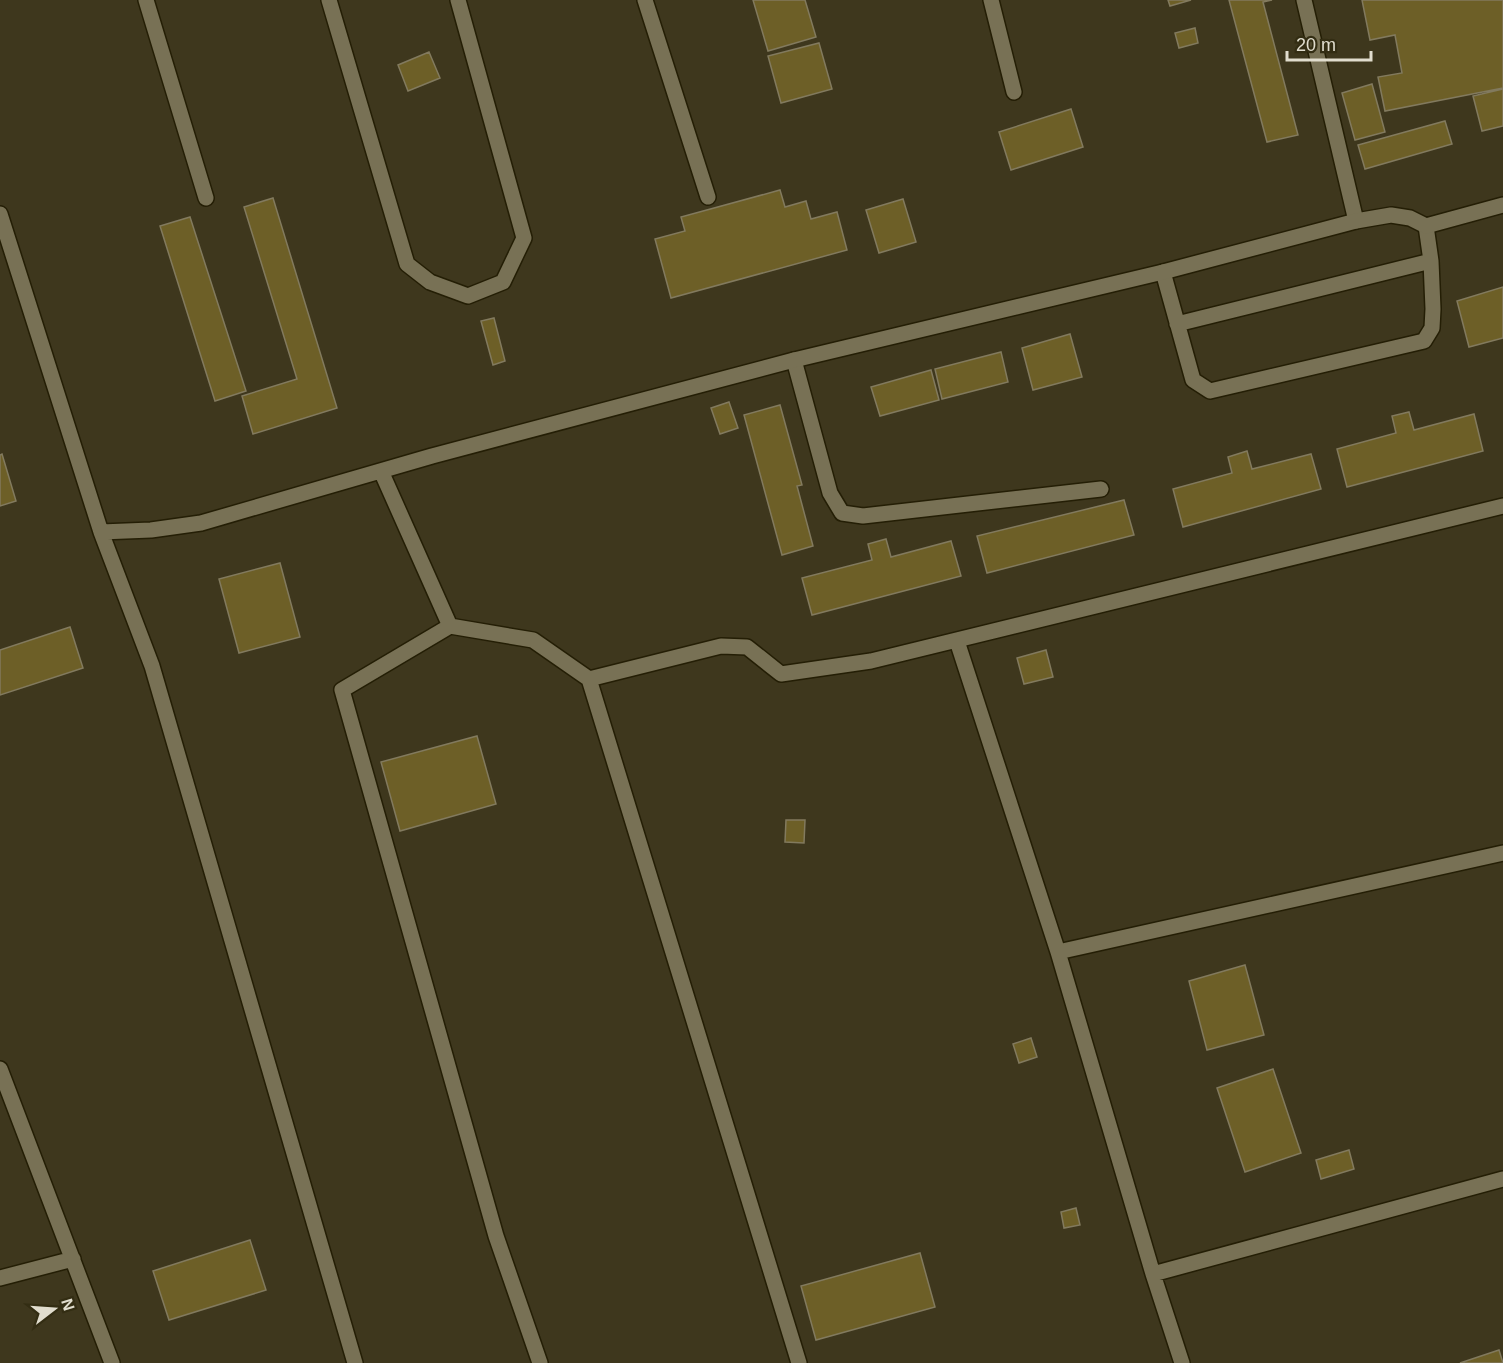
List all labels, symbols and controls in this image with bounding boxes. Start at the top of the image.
scale bar [1287,24,1371,62]
text: 20 m [1296,35,1336,55]
north arrow [24,1279,84,1339]
text: N [58,1297,78,1313]

